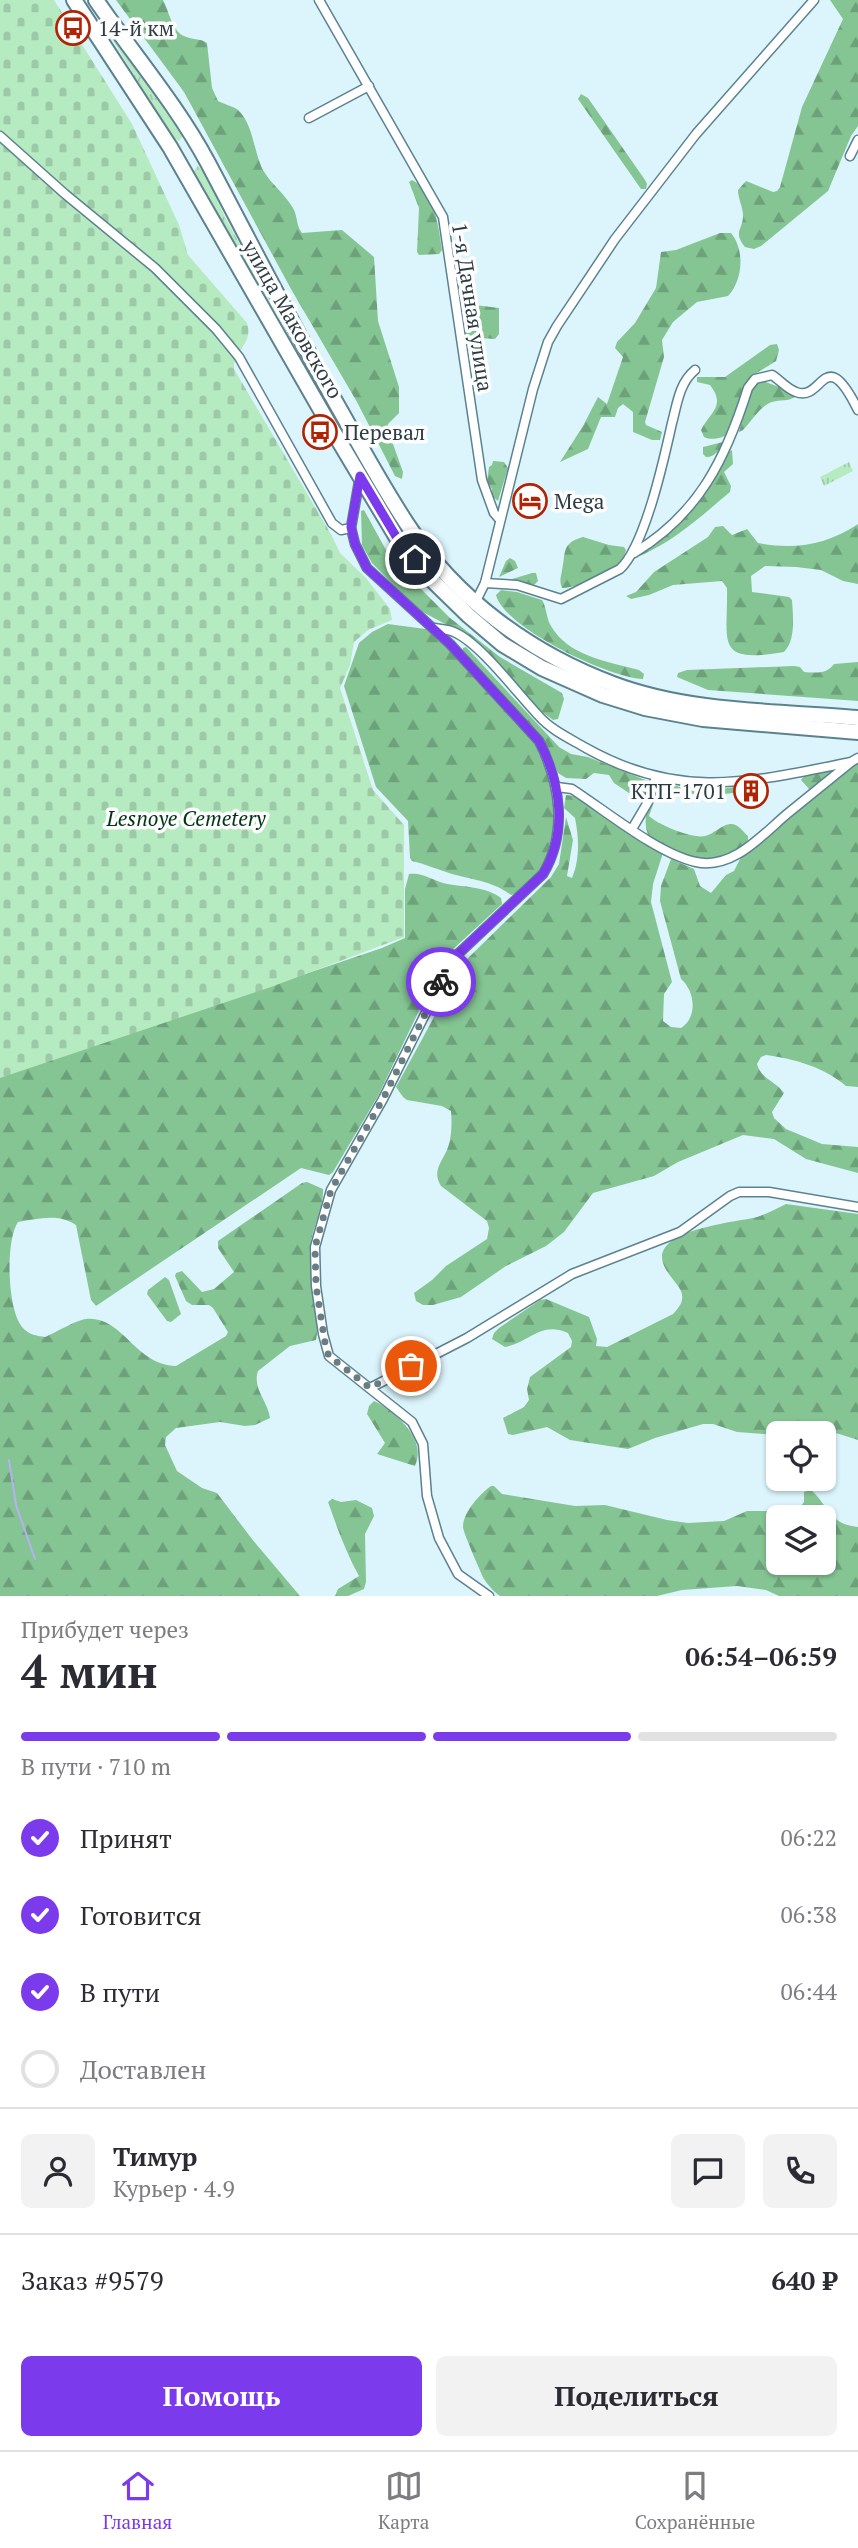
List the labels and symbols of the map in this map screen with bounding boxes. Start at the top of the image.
bus stop icon: 14-й км [54,9,92,47]
place label: 14-й км [98,14,174,42]
street label: 1-я Дачная улица [446,221,500,394]
street label: улица Маковского [236,234,350,403]
bus stop icon: Перевал [301,413,339,451]
place label: Перевал [344,418,425,446]
hotel icon: Mega [511,482,549,520]
place label: Mega [554,487,605,515]
pin [385,529,445,589]
building icon: КТП-1701 [732,772,770,810]
place label: КТП-1701 [631,777,726,805]
park label: Lesnoye Cemetery [106,804,266,832]
courier [406,947,476,1017]
pin [381,1336,441,1396]

